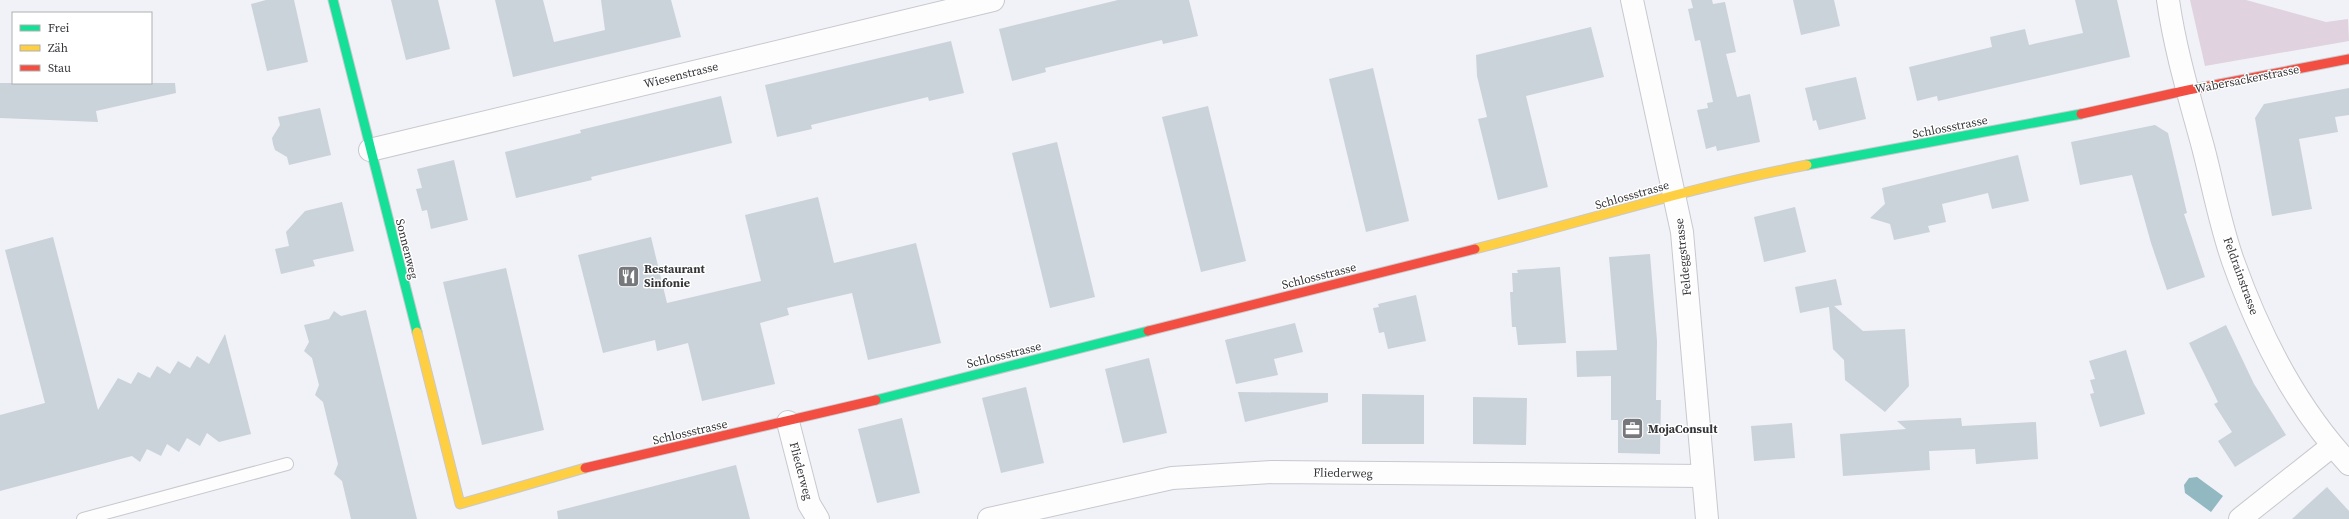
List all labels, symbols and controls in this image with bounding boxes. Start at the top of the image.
legend [12,12,152,84]
text: Frei [48,20,70,36]
text: Zäh [48,40,68,56]
street label: Wiesenstrasse [642,58,720,92]
text: Stau [48,60,71,76]
street label: Wabersackerstrasse [2193,61,2301,97]
street label: Schlossstrasse [1911,112,1989,142]
street label: Schlossstrasse [1593,177,1671,213]
street label: Sonnenweg [392,217,422,281]
street label: Feldeggstrasse [1671,217,1695,297]
street label: Feldrainstrasse [2220,235,2262,317]
street label: Schlossstrasse [1280,259,1358,293]
place label: Restaurant Sinfonie [644,261,706,291]
restaurant icon: Restaurant Sinfonie [615,263,641,289]
street label: Schlossstrasse [965,338,1043,372]
street label: Schlossstrasse [651,416,729,448]
office icon: MojaConsult [1620,416,1646,442]
place label: MojaConsult [1648,421,1718,437]
street label: Fliederweg [786,440,816,502]
street label: Fliederweg [1313,464,1373,482]

